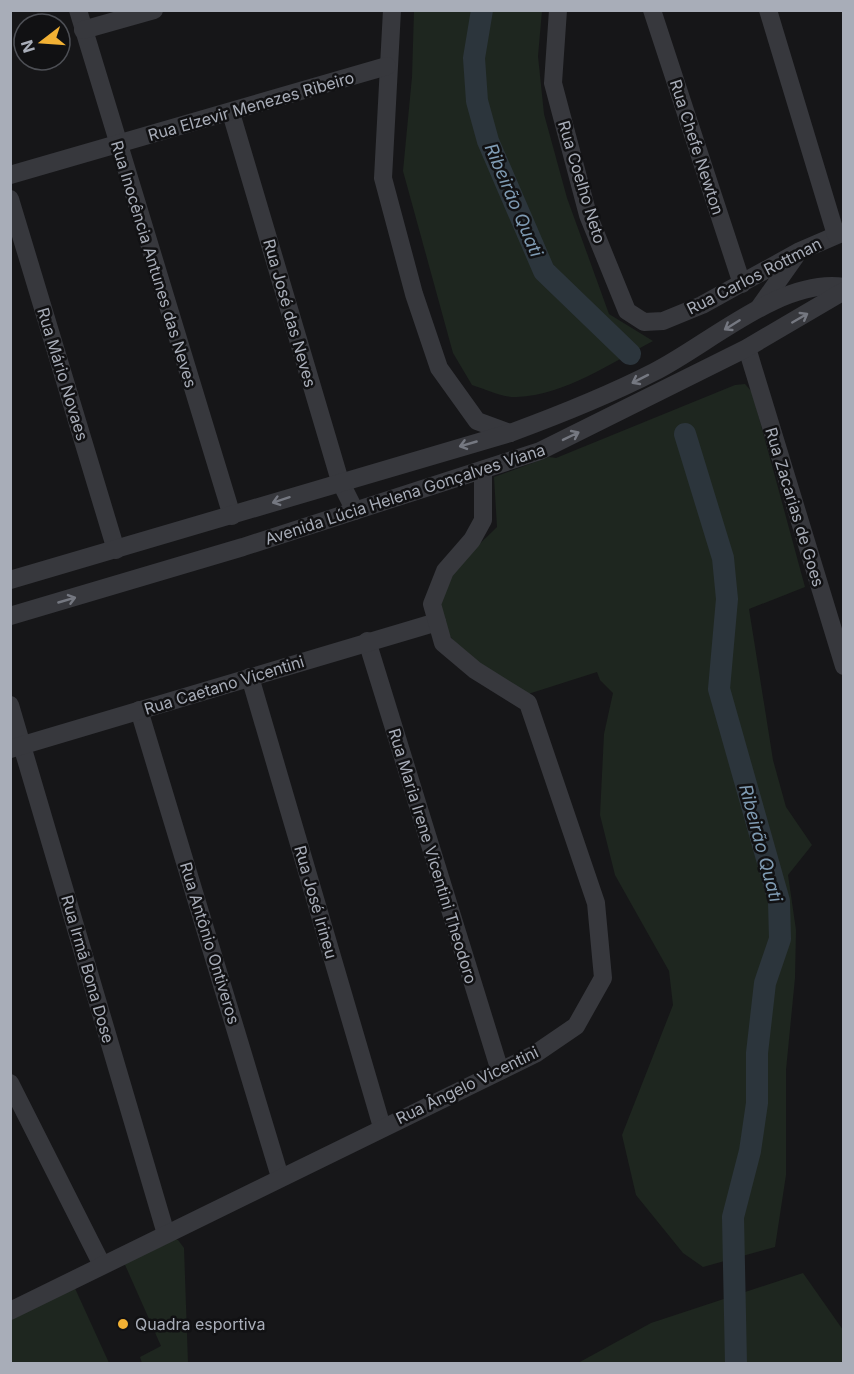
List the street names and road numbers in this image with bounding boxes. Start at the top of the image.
street label: Rua Elzevir Menezes Ribeiro [146,67,356,145]
street label: Rua Chefe Newton [666,77,728,217]
street label: Rua Coelho Neto [554,118,610,246]
street label: Rua Inocência Antunes das Neves [107,138,201,390]
street label: Rua Carlos Rottman [683,233,825,319]
street label: Rua José das Neves [259,236,321,390]
street label: Rua Mário Novaes [33,305,93,443]
street label: Rua Zacarias de Goes [761,425,829,589]
street label: Avenida Lúcia Helena Gonçalves Viana [262,439,548,549]
street label: Rua Caetano Vicentini [142,651,306,719]
street label: Rua Maria Irene Vicentini Theodoro [385,726,481,986]
street label: Rua José Irineu [290,843,342,961]
street label: Rua Antônio Ontiveros [176,860,244,1026]
street label: Rua Irmã Bona Dose [57,893,119,1045]
street label: Rua Ângelo Vicentini [392,1042,542,1128]

